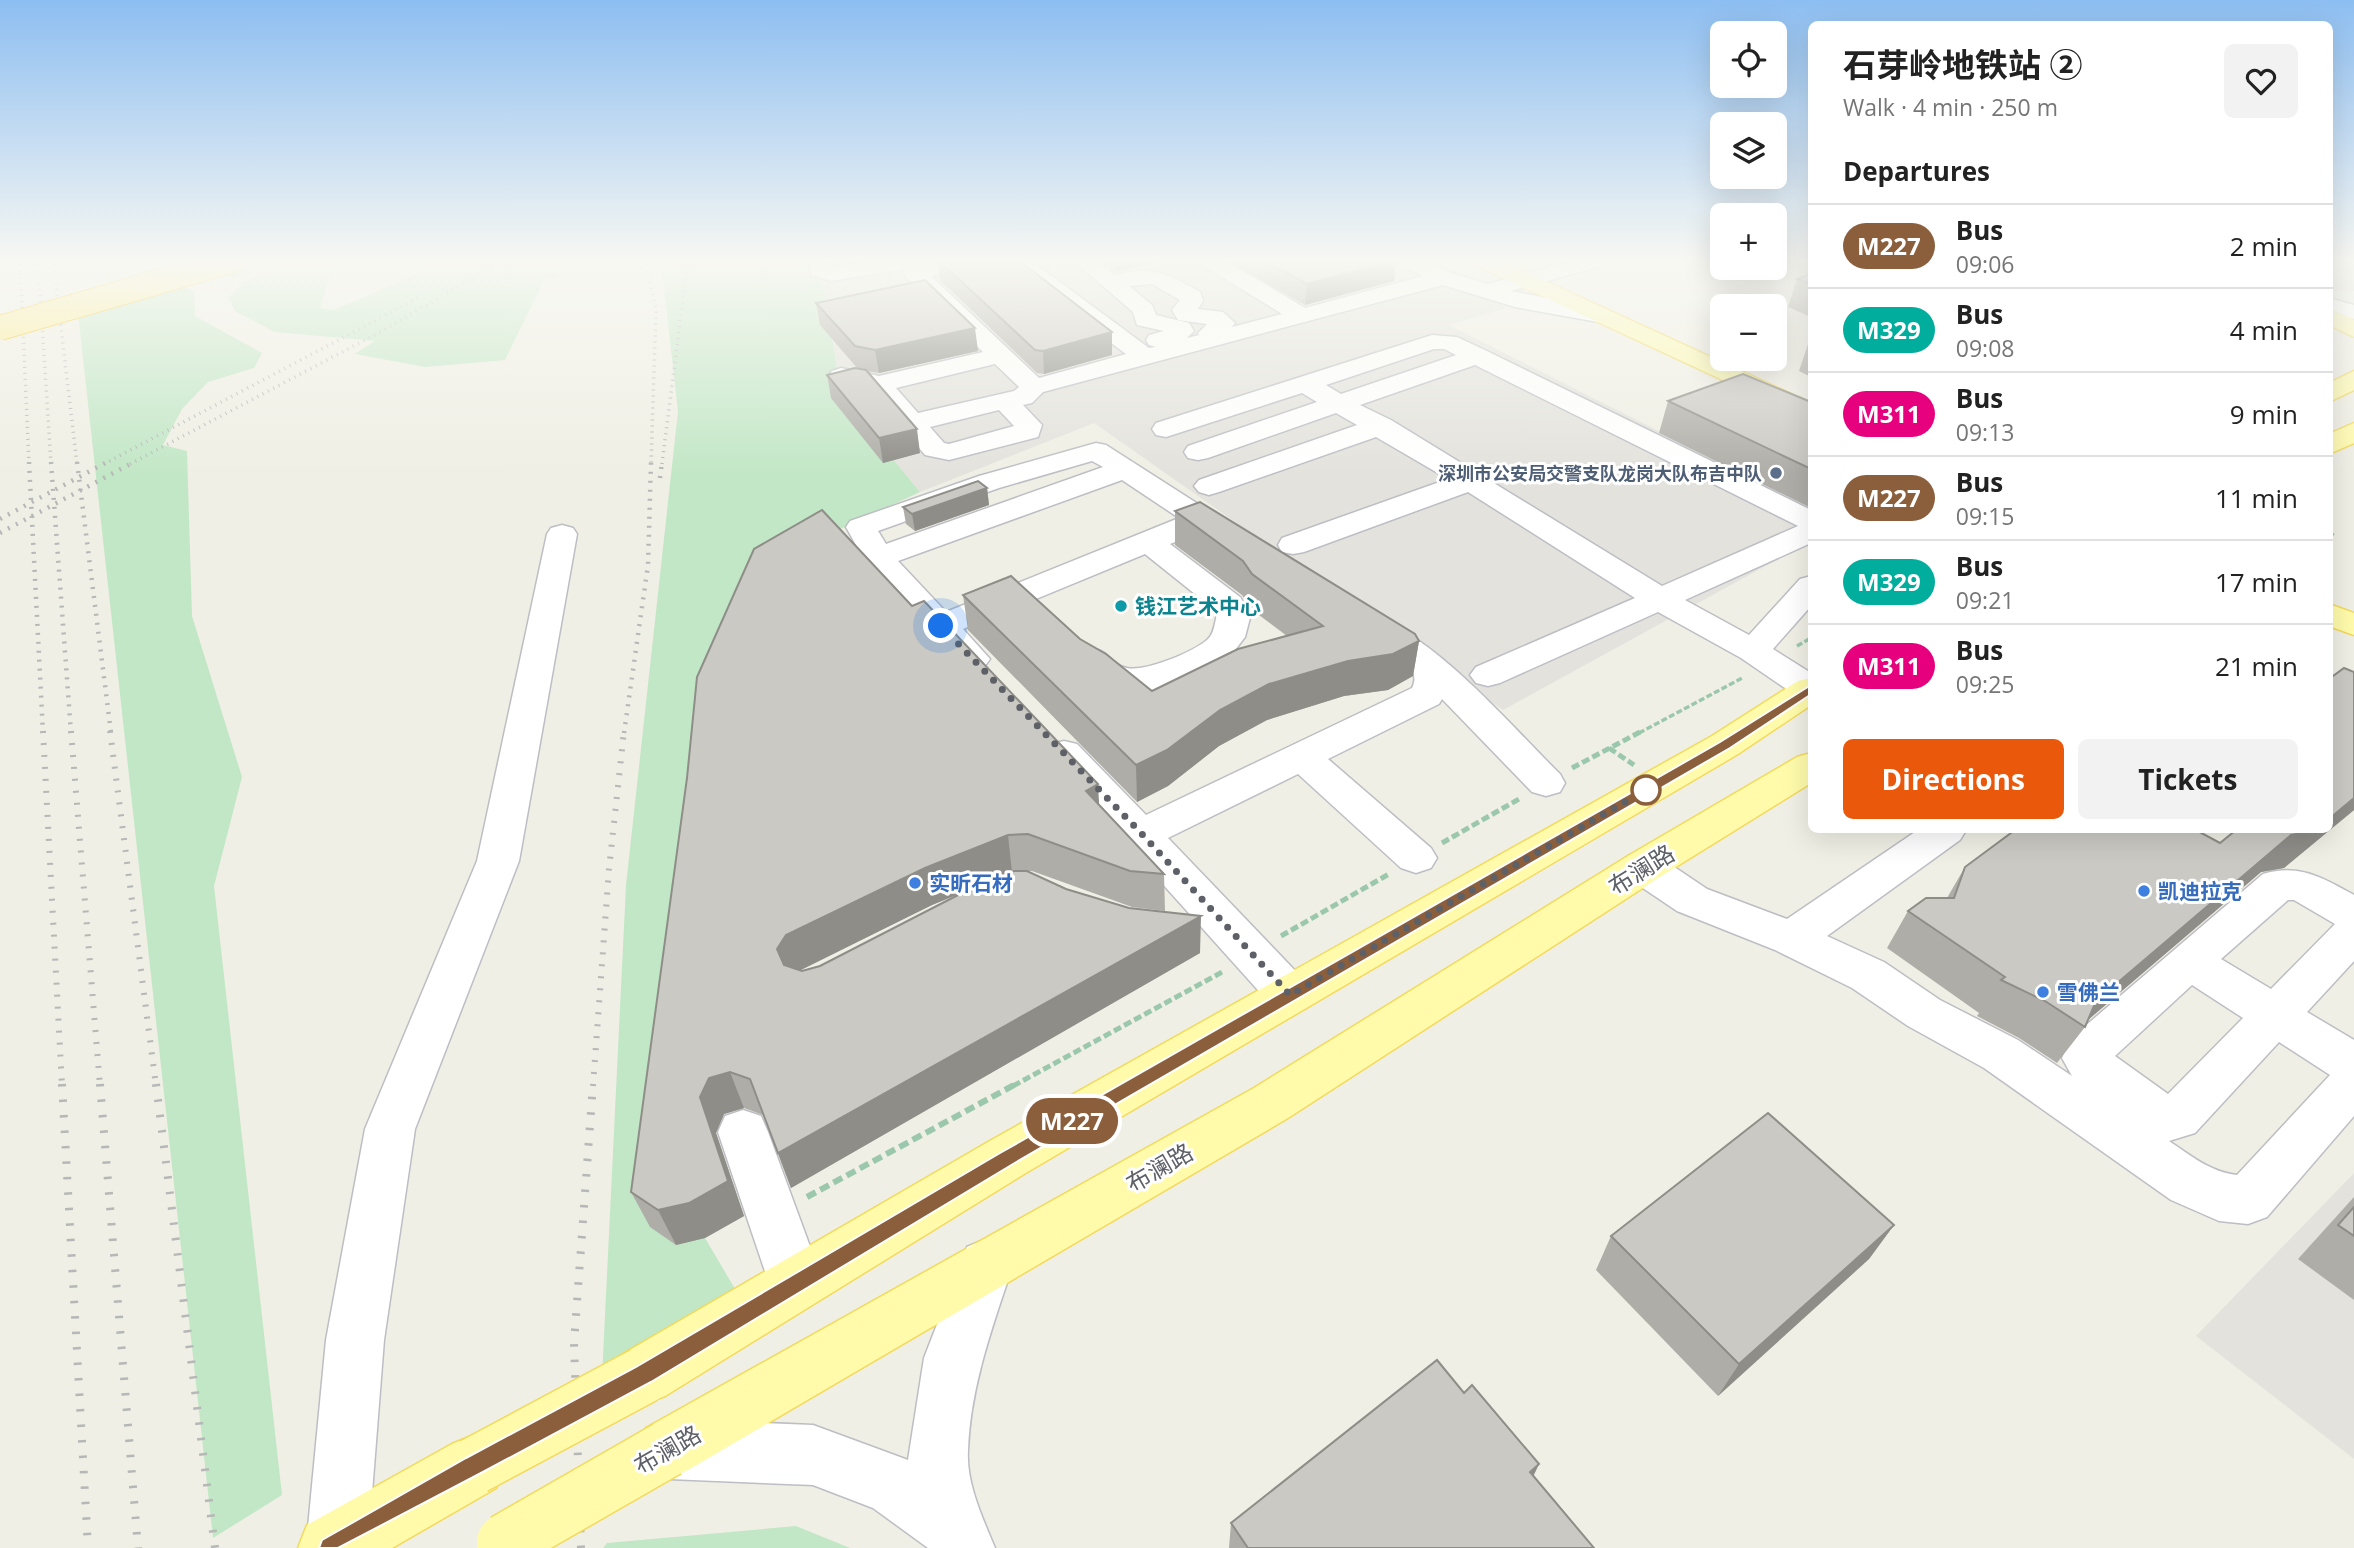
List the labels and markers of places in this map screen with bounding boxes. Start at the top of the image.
place label: 深圳市公安局交警支队龙岗大队布吉中队 [1438,461,1762,485]
marker: 深圳市公安局交警支队龙岗大队布吉中队 [1768,465,1784,481]
place label: 钱江艺术中心 [1135,592,1261,620]
marker: 钱江艺术中心 [1113,598,1129,614]
unlabelled marker [1631,775,1661,805]
place label: 实昕石材 [929,869,1013,897]
marker: 实昕石材 [907,875,923,891]
place label: 凯迪拉克 [2158,877,2242,905]
marker: 凯迪拉克 [2136,883,2152,899]
place label: 雪佛兰 [2057,978,2120,1006]
marker: 雪佛兰 [2035,984,2051,1000]

